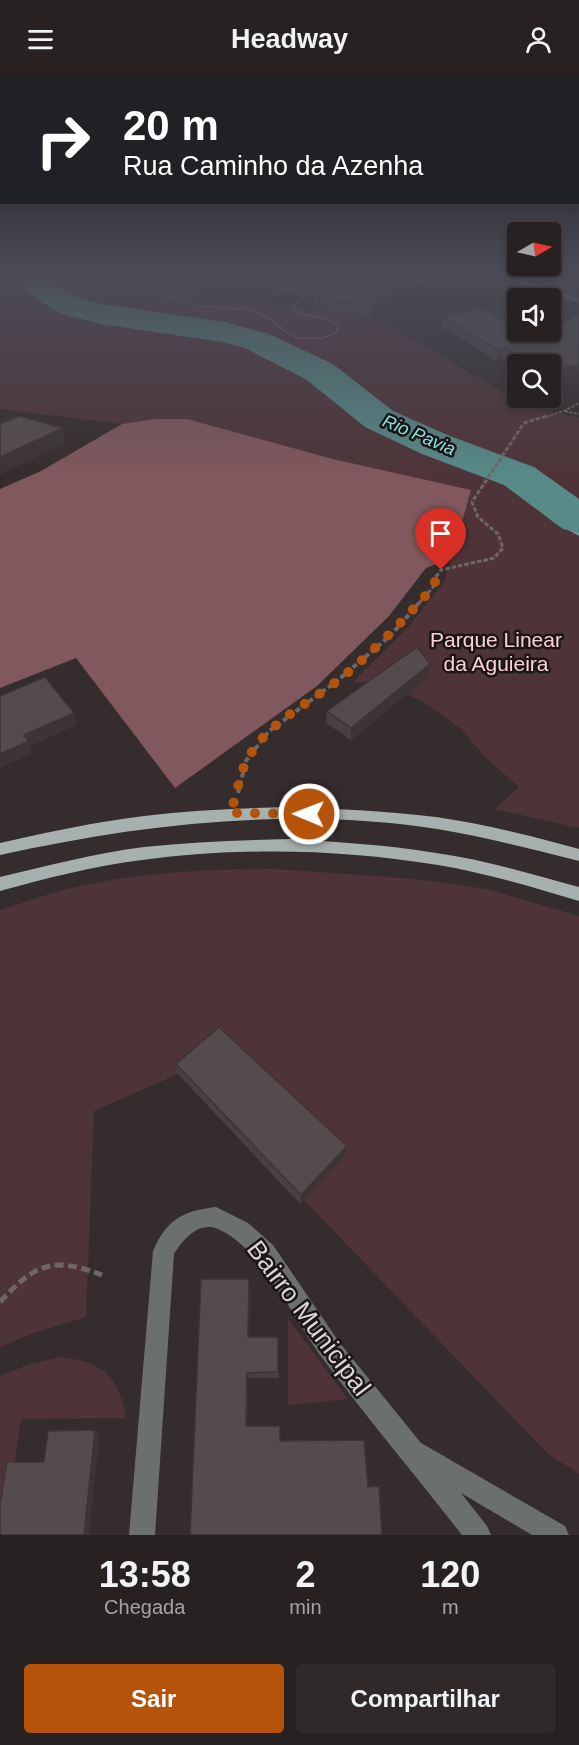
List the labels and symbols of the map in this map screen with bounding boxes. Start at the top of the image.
north arrow [507,222,561,276]
water label: Rio Pavia [380,411,458,459]
pin [415,508,466,570]
park label: Parque Linear da Aguieira [430,628,562,675]
position arrow [277,782,341,846]
street label: Bairro Municipal [241,1235,377,1401]

